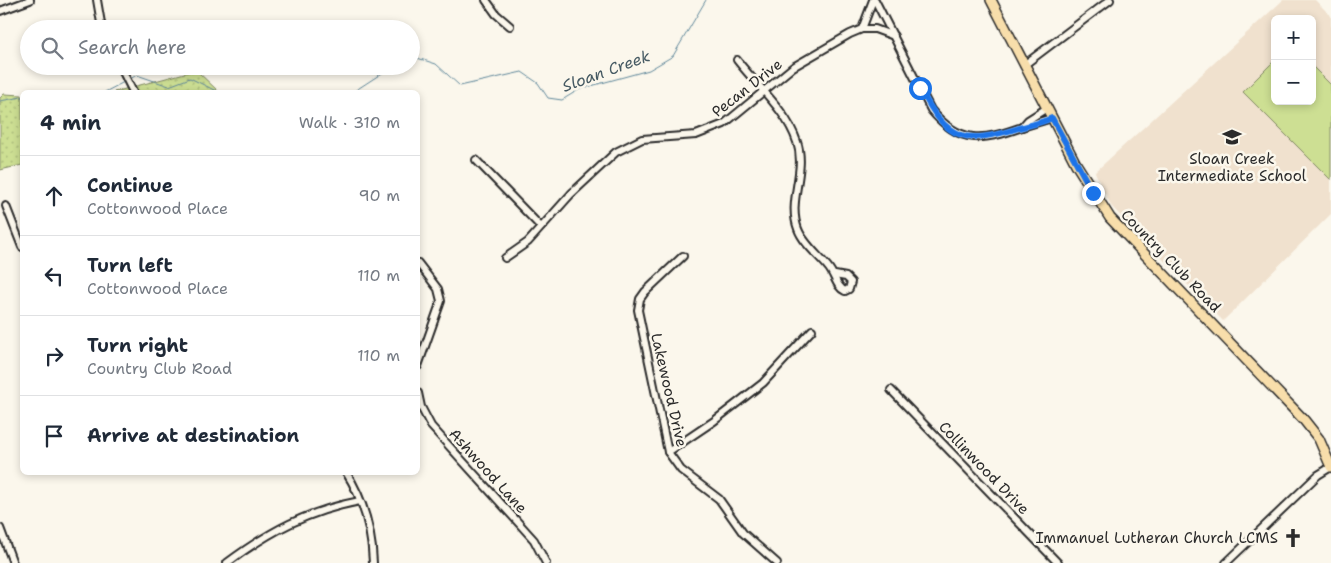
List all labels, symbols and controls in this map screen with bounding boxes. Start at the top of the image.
map controls [1271,15,1316,105]
button: + [1271,15,1316,60]
search box [20,20,420,75]
icon: search [38,34,66,62]
text: Search here [78,35,187,60]
water label: Sloan Creek [559,45,653,97]
street label: Pecan Drive [708,54,786,122]
button: − [1271,60,1316,105]
route start [909,77,932,100]
text: 4 min [40,109,101,137]
text: Walk · 310 m [299,112,400,133]
school or university icon: Sloan Creek Intermediate School [1221,126,1243,148]
place label: Sloan Creek Intermediate School [1158,149,1307,186]
text: Continue [87,173,173,198]
icon: ahead [40,182,68,210]
route end [1082,182,1105,205]
text: 90 m [359,185,400,206]
text: Cottonwood Place [87,198,228,219]
street label: Country Club Road [1117,205,1226,317]
text: Turn left [87,253,173,278]
icon: left [40,262,68,290]
text: 110 m [357,265,400,286]
text: Cottonwood Place [87,278,228,299]
street label: Lakewood Drive [646,331,692,449]
text: Turn right [87,333,188,358]
icon: right [40,342,68,370]
text: 110 m [357,345,400,366]
text: Country Club Road [87,358,232,379]
street label: Collinwood Drive [934,417,1034,519]
icon: arrive [40,422,68,450]
text: Arrive at destination [87,423,299,448]
street label: Ashwood Lane [445,424,531,518]
church icon: Immanuel Lutheran Church LCMS [1282,527,1304,549]
place label: Immanuel Lutheran Church LCMS [1035,528,1278,548]

